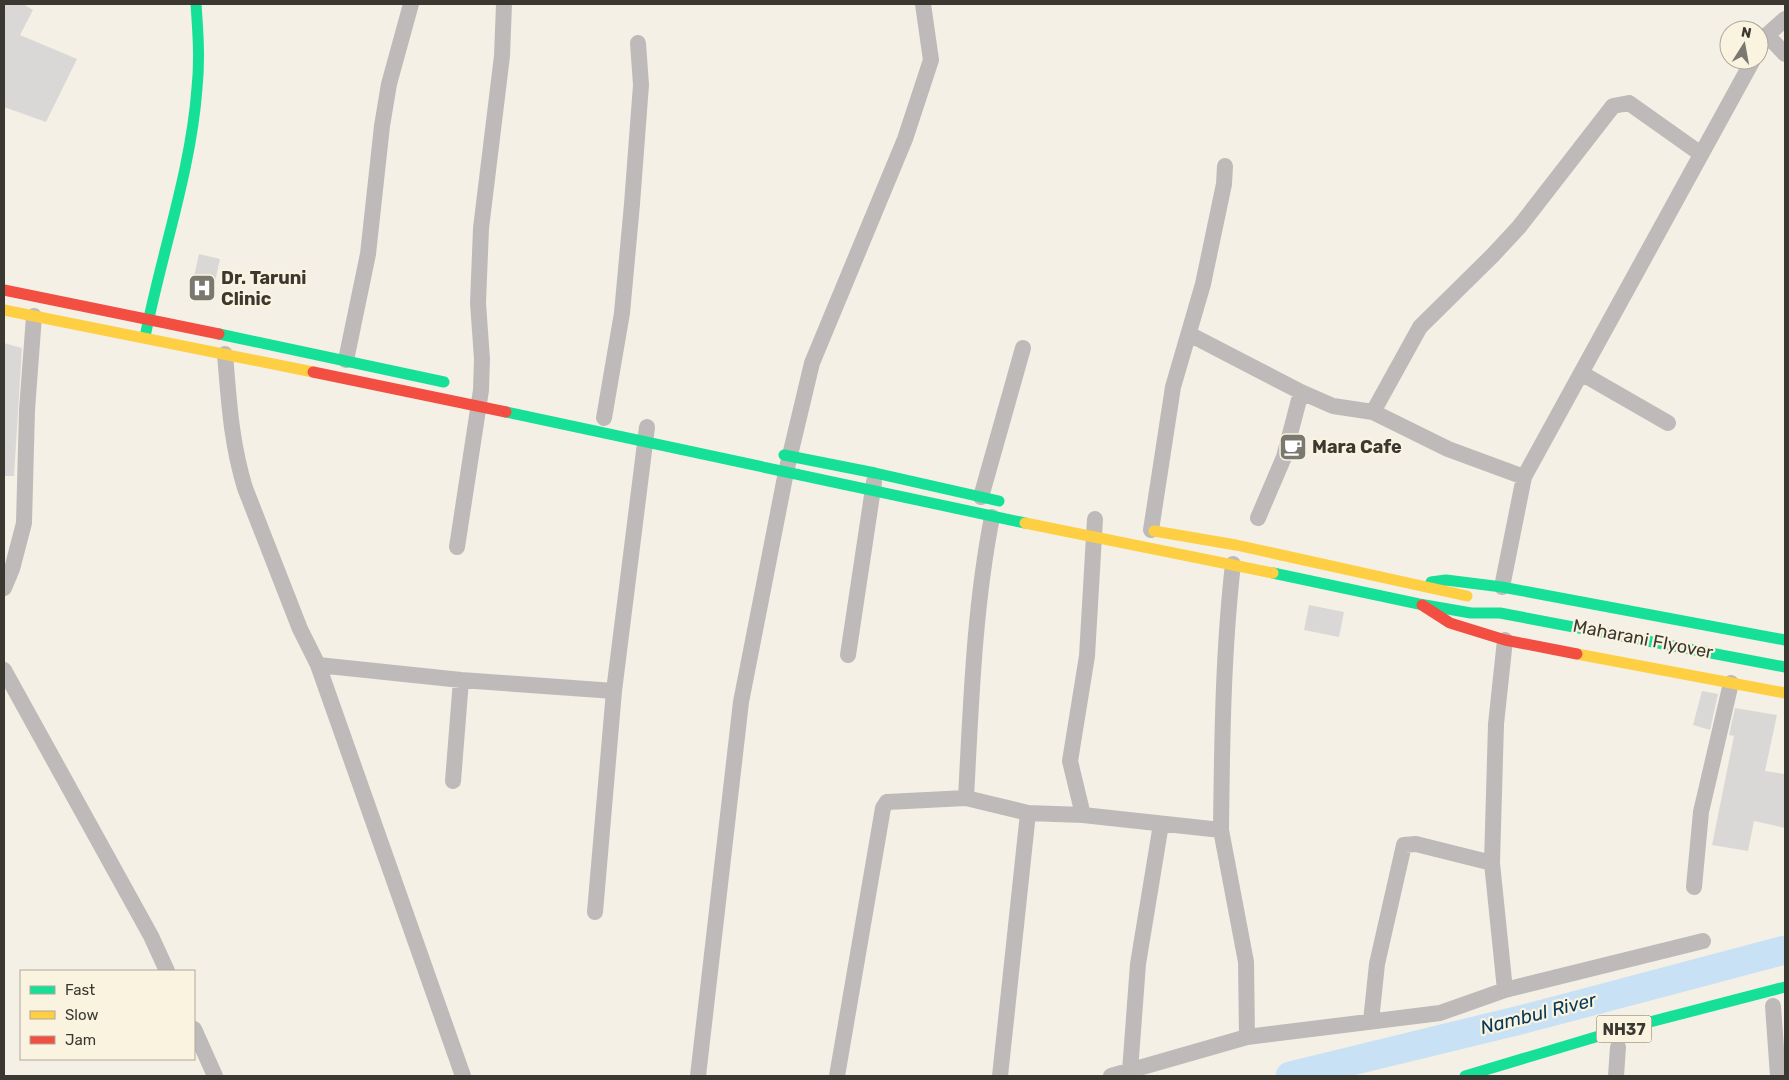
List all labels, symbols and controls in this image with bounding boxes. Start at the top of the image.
north arrow [1719,20,1769,70]
text: N [1740,23,1753,42]
place label: Dr. Taruni Clinic [221,267,306,310]
hospital icon: Dr. Taruni Clinic [187,273,217,303]
cafe icon: Mara Cafe [1278,432,1308,462]
place label: Mara Cafe [1312,436,1402,458]
street label: Maharani Flyover [1571,615,1715,663]
legend [20,970,195,1060]
text: Fast [65,981,95,999]
water label: Nambul River [1478,988,1599,1039]
text: Slow [65,1006,98,1024]
road number: NH37 [1596,1016,1652,1042]
text: Jam [65,1031,96,1049]

